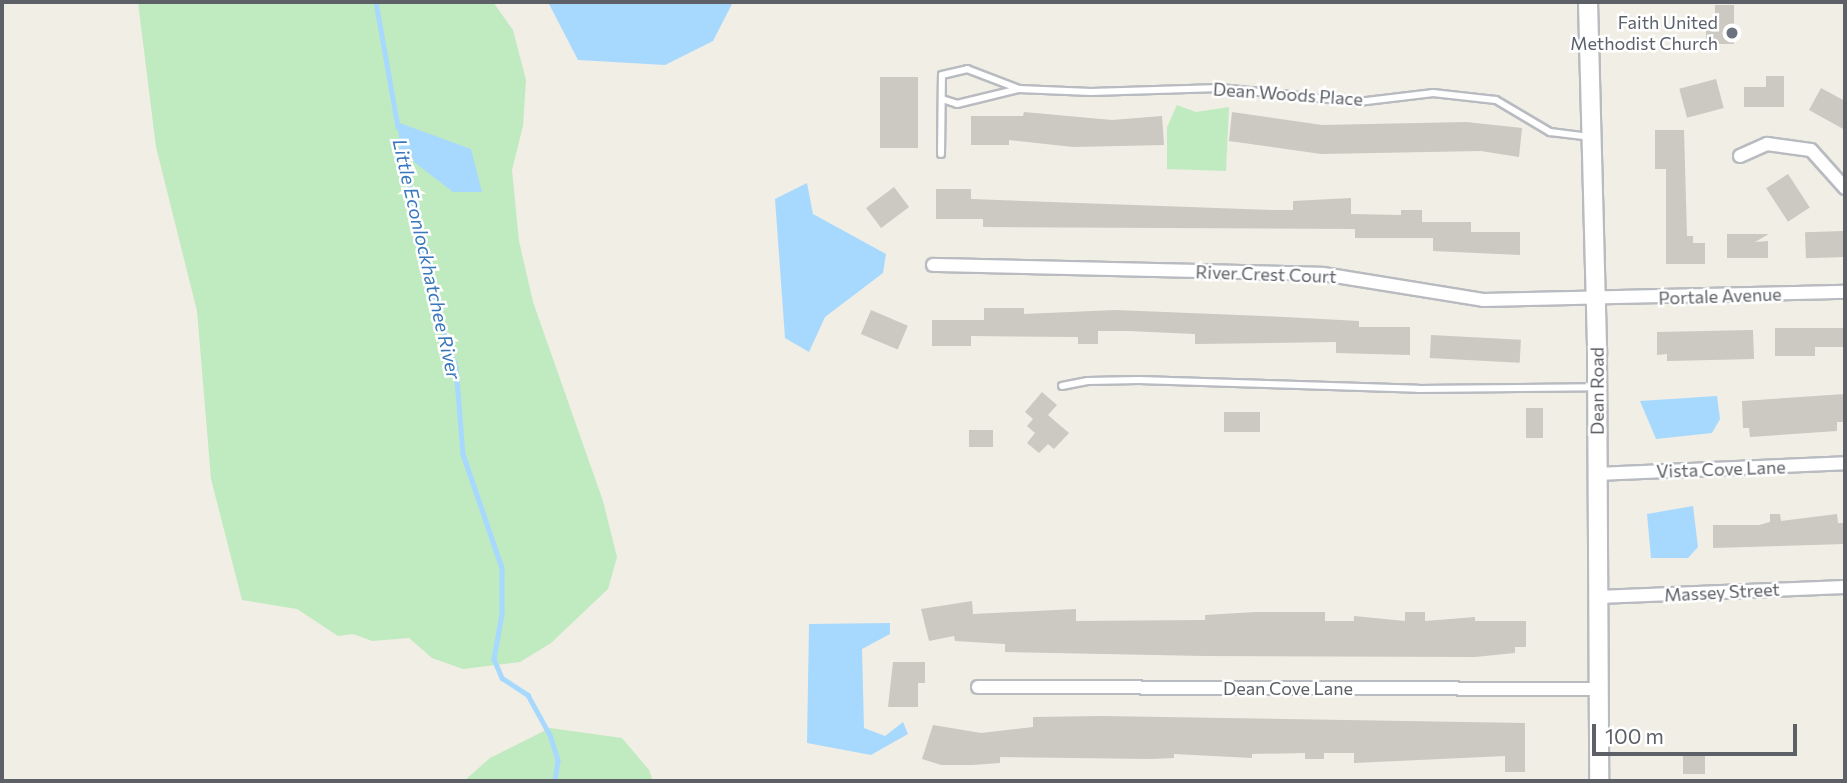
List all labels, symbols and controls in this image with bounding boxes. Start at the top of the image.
place label: Faith United Methodist Church [1570,12,1718,54]
marker: Faith United Methodist Church [1724,25,1740,41]
street label: Dean Woods Place [1212,78,1364,110]
water label: Little Econlockhatchee River [388,137,466,381]
street label: River Crest Court [1195,261,1337,287]
street label: Portale Avenue [1658,283,1782,309]
street label: Dean Road [1586,347,1608,435]
street label: Vista Cove Lane [1656,456,1786,482]
street label: Massey Street [1664,578,1780,606]
street label: Dean Cove Lane [1223,677,1353,699]
scale bar [1595,710,1800,754]
text: 100 m [1605,723,1664,748]

